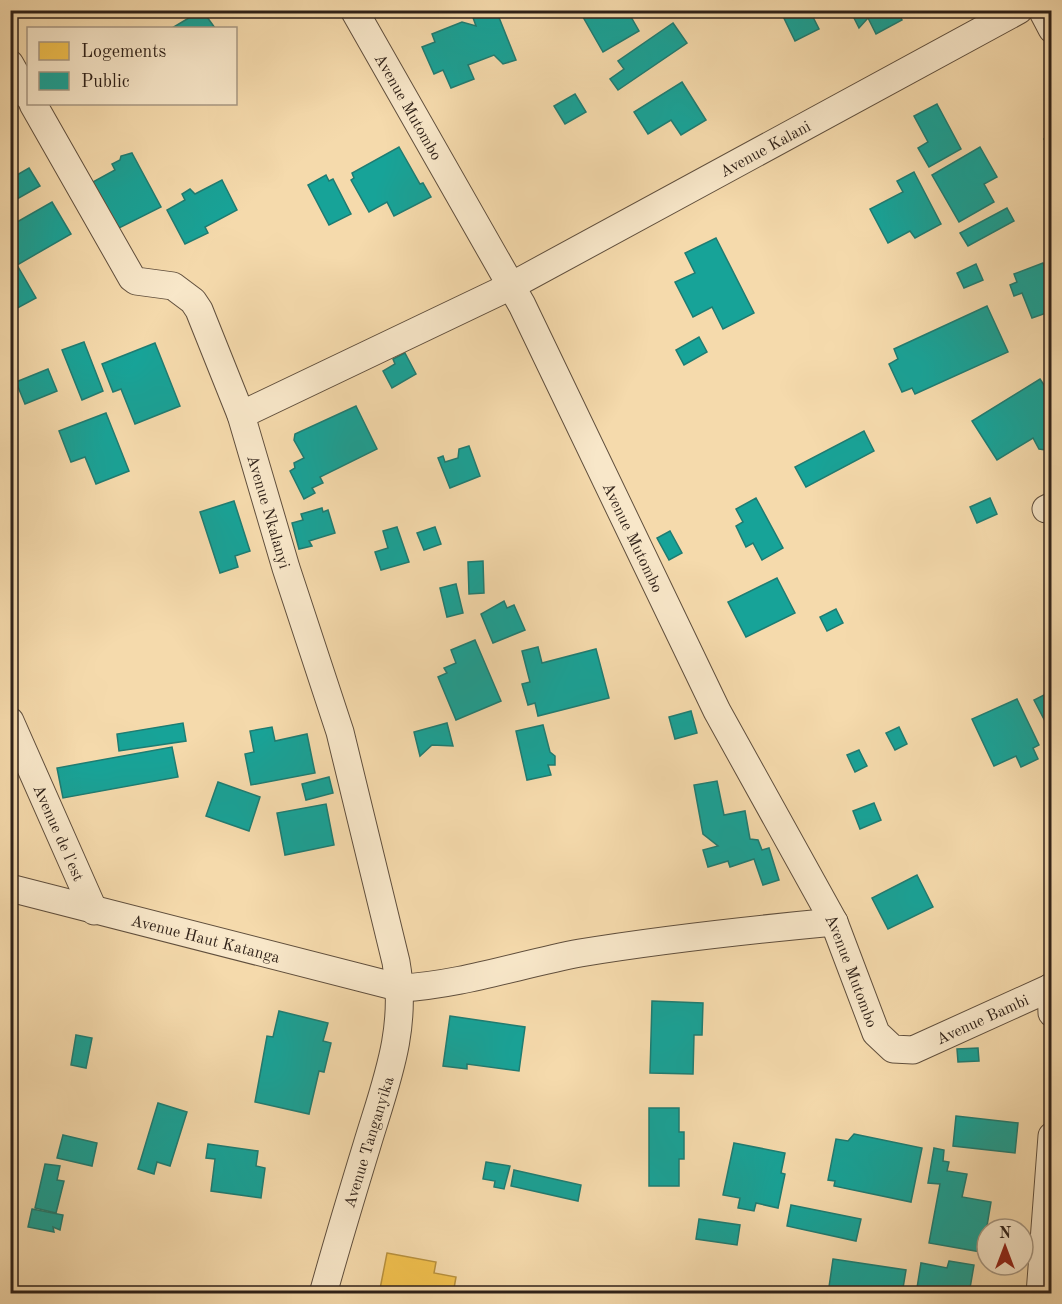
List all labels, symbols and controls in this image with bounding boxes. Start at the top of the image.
legend [27,27,237,105]
text: Logements [81,43,167,61]
street label: Avenue Mutombo [371,51,444,163]
text: Public [81,73,130,91]
street label: Avenue Kalani [718,119,814,181]
street label: Avenue Nkalanyi [243,453,292,571]
street label: Avenue Mutombo [599,481,665,595]
street label: Avenue de l'est [29,783,86,884]
street label: Avenue Mutombo [821,912,879,1030]
street label: Avenue Haut Katanga [129,913,281,967]
street label: Avenue Bambi [934,993,1032,1048]
street label: Avenue Tanganyika [342,1075,398,1210]
north arrow [975,1217,1035,1277]
text: N [999,1226,1012,1242]

